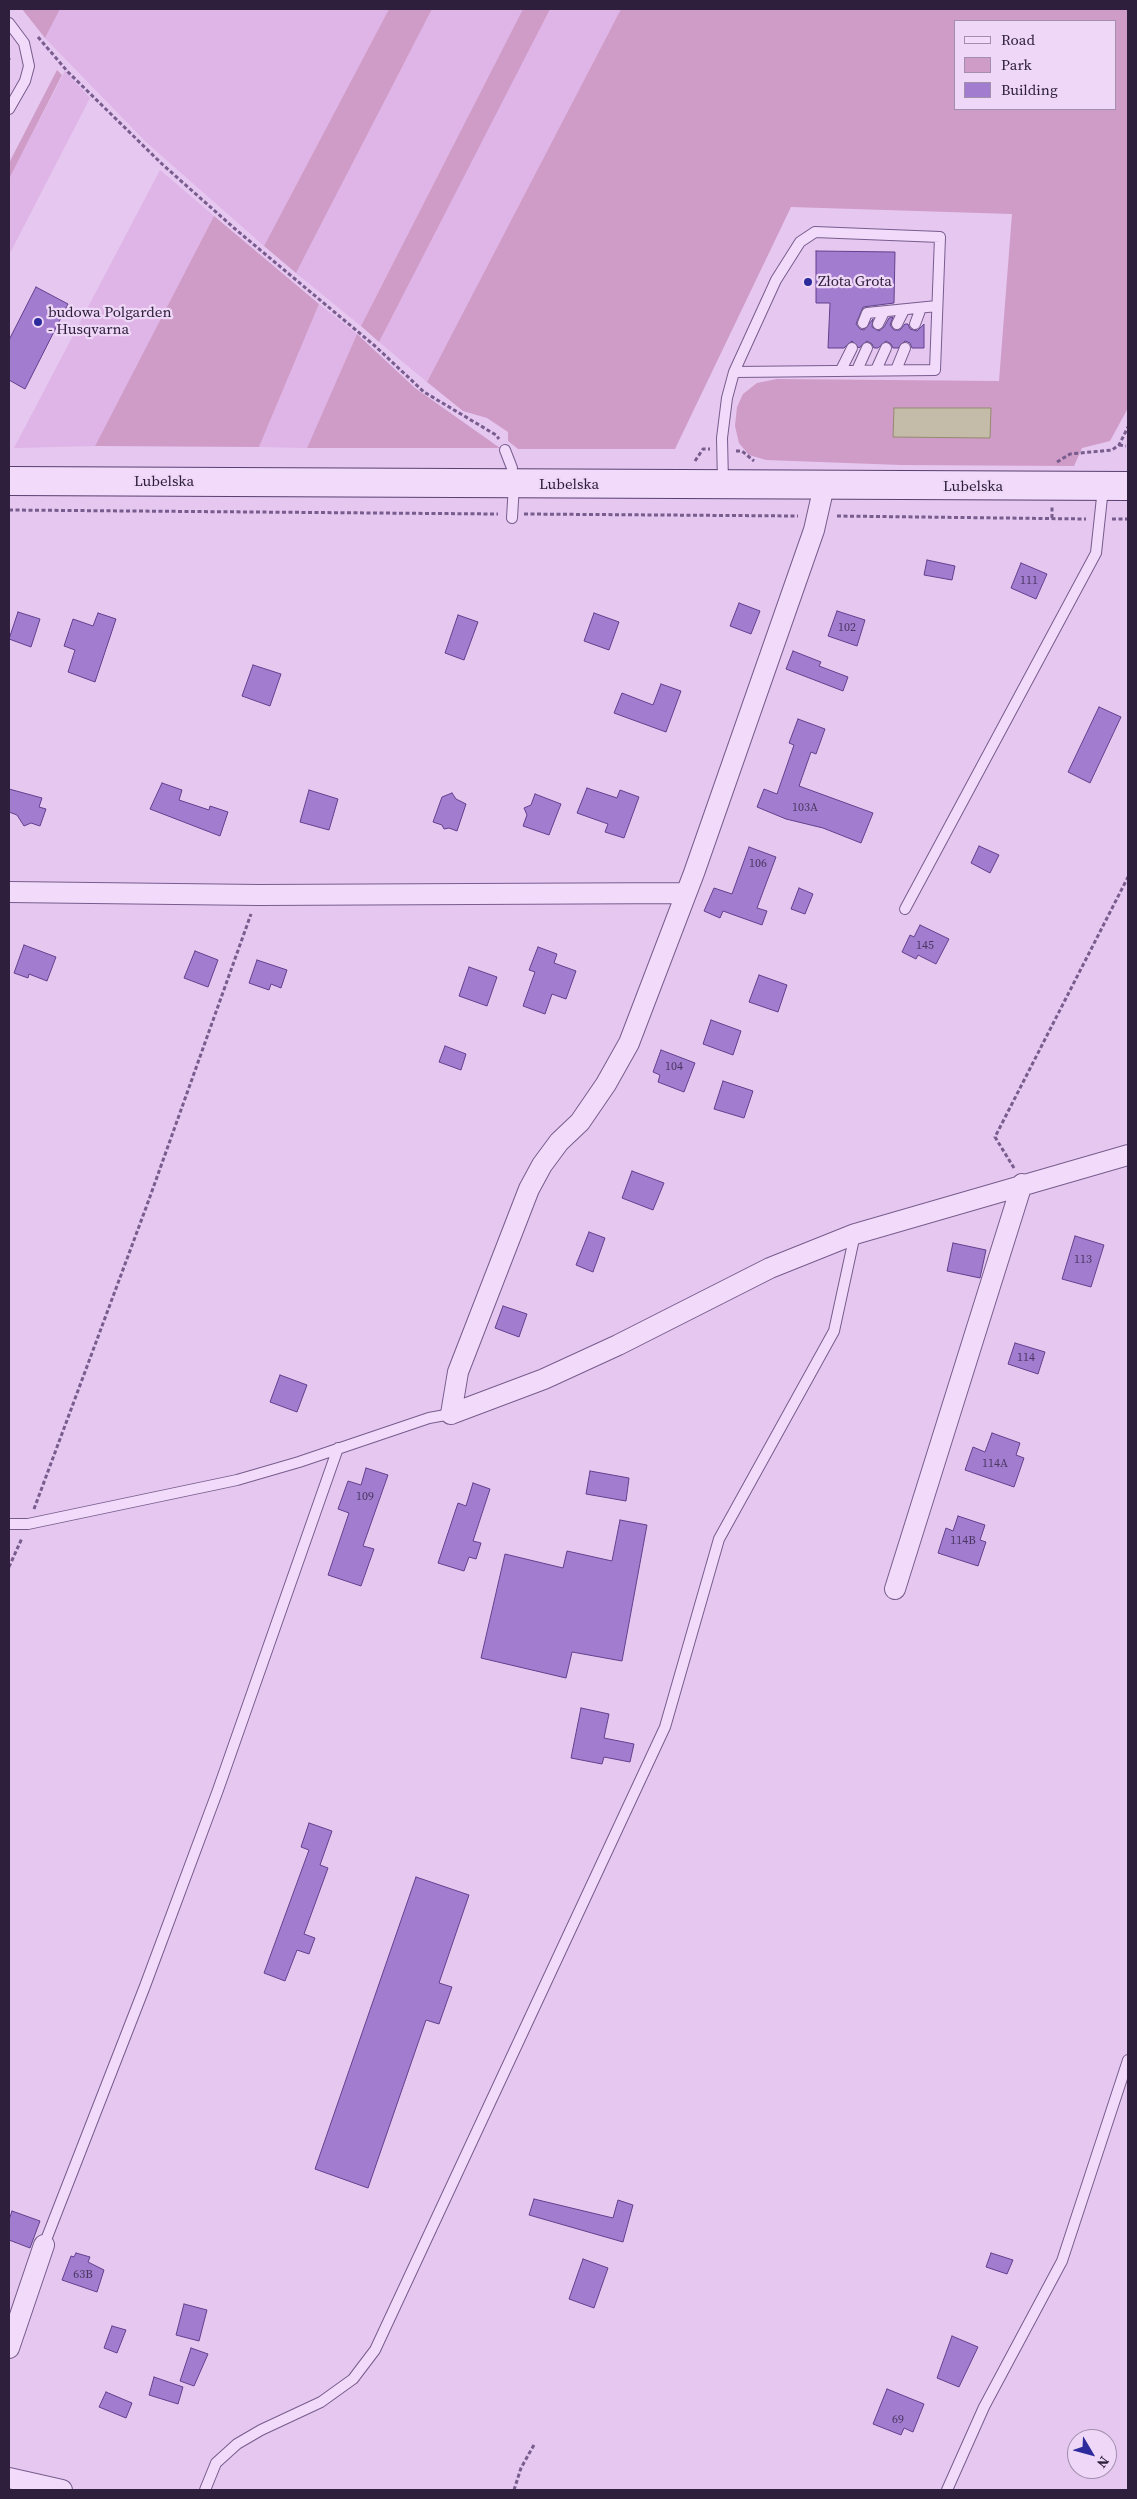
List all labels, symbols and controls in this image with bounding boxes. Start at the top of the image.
legend [954,20,1117,110]
text: Road [1001,29,1035,50]
text: Park [1001,54,1032,75]
text: Building [1001,79,1058,100]
place label: Złota Grota [818,273,892,291]
marker: Złota Grota [802,276,814,288]
place label: budowa Polgarden - Husqvarna [48,304,172,339]
marker: budowa Polgarden - Husqvarna [32,316,44,328]
street label: Lubelska [134,473,194,491]
street label: Lubelska [539,476,599,494]
street label: Lubelska [943,478,1003,496]
house number: 111 [1020,574,1038,588]
house number: 102 [838,621,856,635]
house number: 103A [792,801,818,815]
house number: 106 [749,857,767,871]
house number: 145 [916,939,934,953]
house number: 104 [665,1060,683,1074]
house number: 113 [1074,1253,1092,1267]
house number: 114 [1017,1351,1035,1365]
house number: 114A [982,1457,1008,1471]
house number: 109 [356,1490,374,1504]
house number: 114B [950,1534,976,1548]
house number: 63B [73,2268,93,2282]
house number: 69 [892,2413,904,2427]
north arrow [1067,2429,1117,2479]
text: N [1092,2452,1114,2473]

